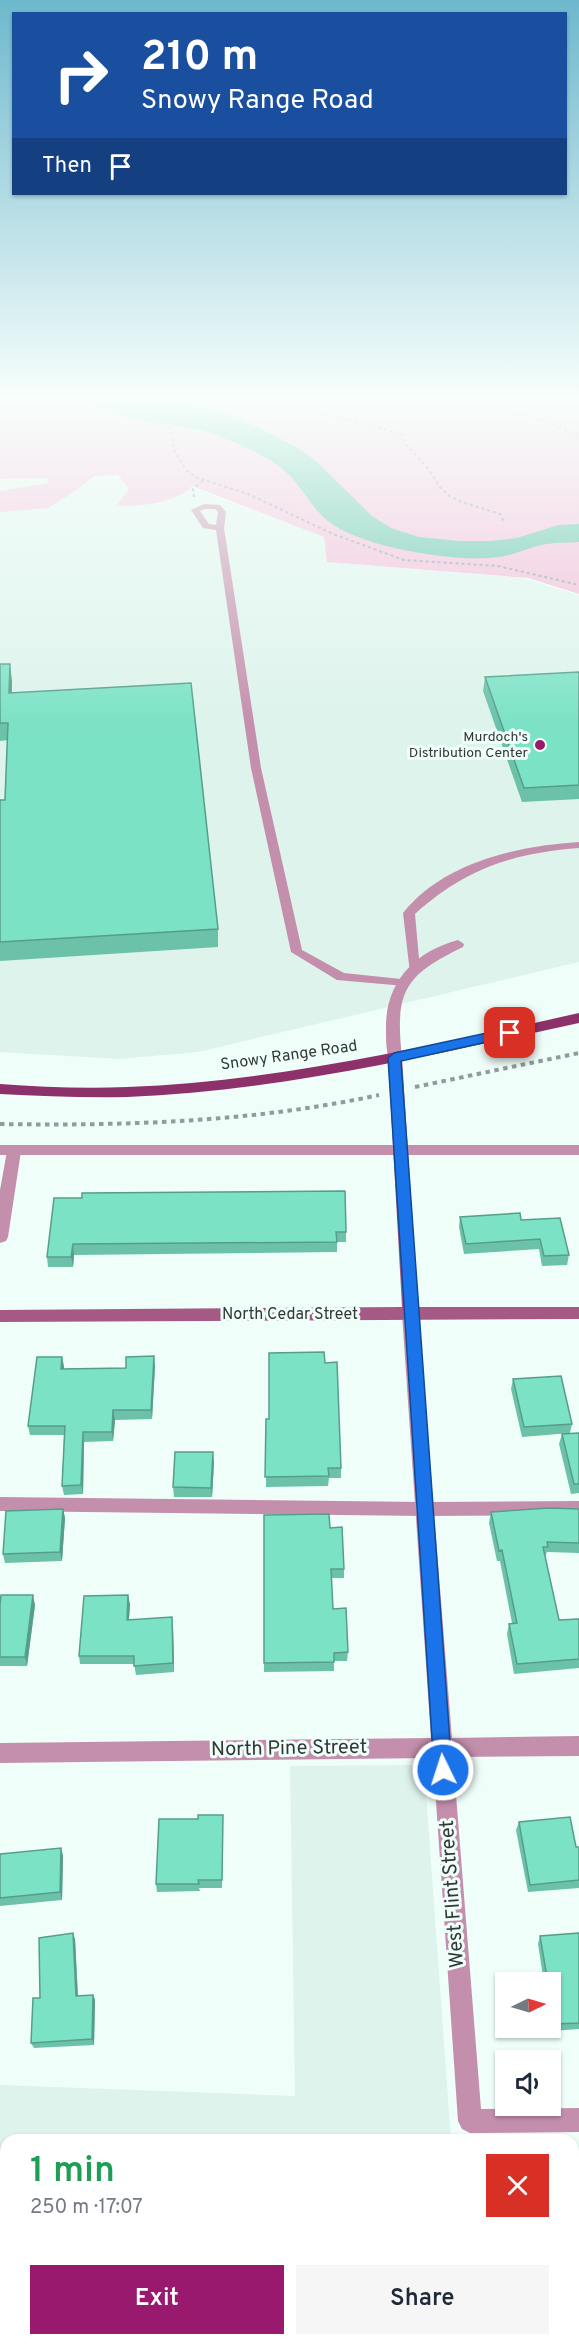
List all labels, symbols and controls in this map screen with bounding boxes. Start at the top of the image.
text: 210 m [141,32,258,85]
icon: right [42,36,120,114]
text: Snowy Range Road [141,84,374,118]
icon: arrive [104,150,137,183]
text: Then [42,153,92,180]
place label: Murdoch's Distribution Center [409,729,529,762]
marker: Murdoch's Distribution Center [533,738,547,752]
pin [484,1007,535,1058]
icon: arrive [493,1016,526,1049]
street label: Snowy Range Road [219,1036,359,1076]
street label: North Cedar Street [222,1305,358,1325]
street label: North Pine Street [211,1735,367,1763]
position arrow [411,1738,475,1802]
street label: West Flint Street [435,1819,471,1969]
north arrow [495,1972,561,2038]
map controls [495,1972,561,2116]
button: sound [495,2050,561,2116]
text: 1 min [30,2149,115,2195]
button: close [486,2154,549,2217]
text: 250 m · 17:07 [30,2195,143,2221]
button: Exit [30,2265,284,2334]
button: Share [296,2265,549,2334]

